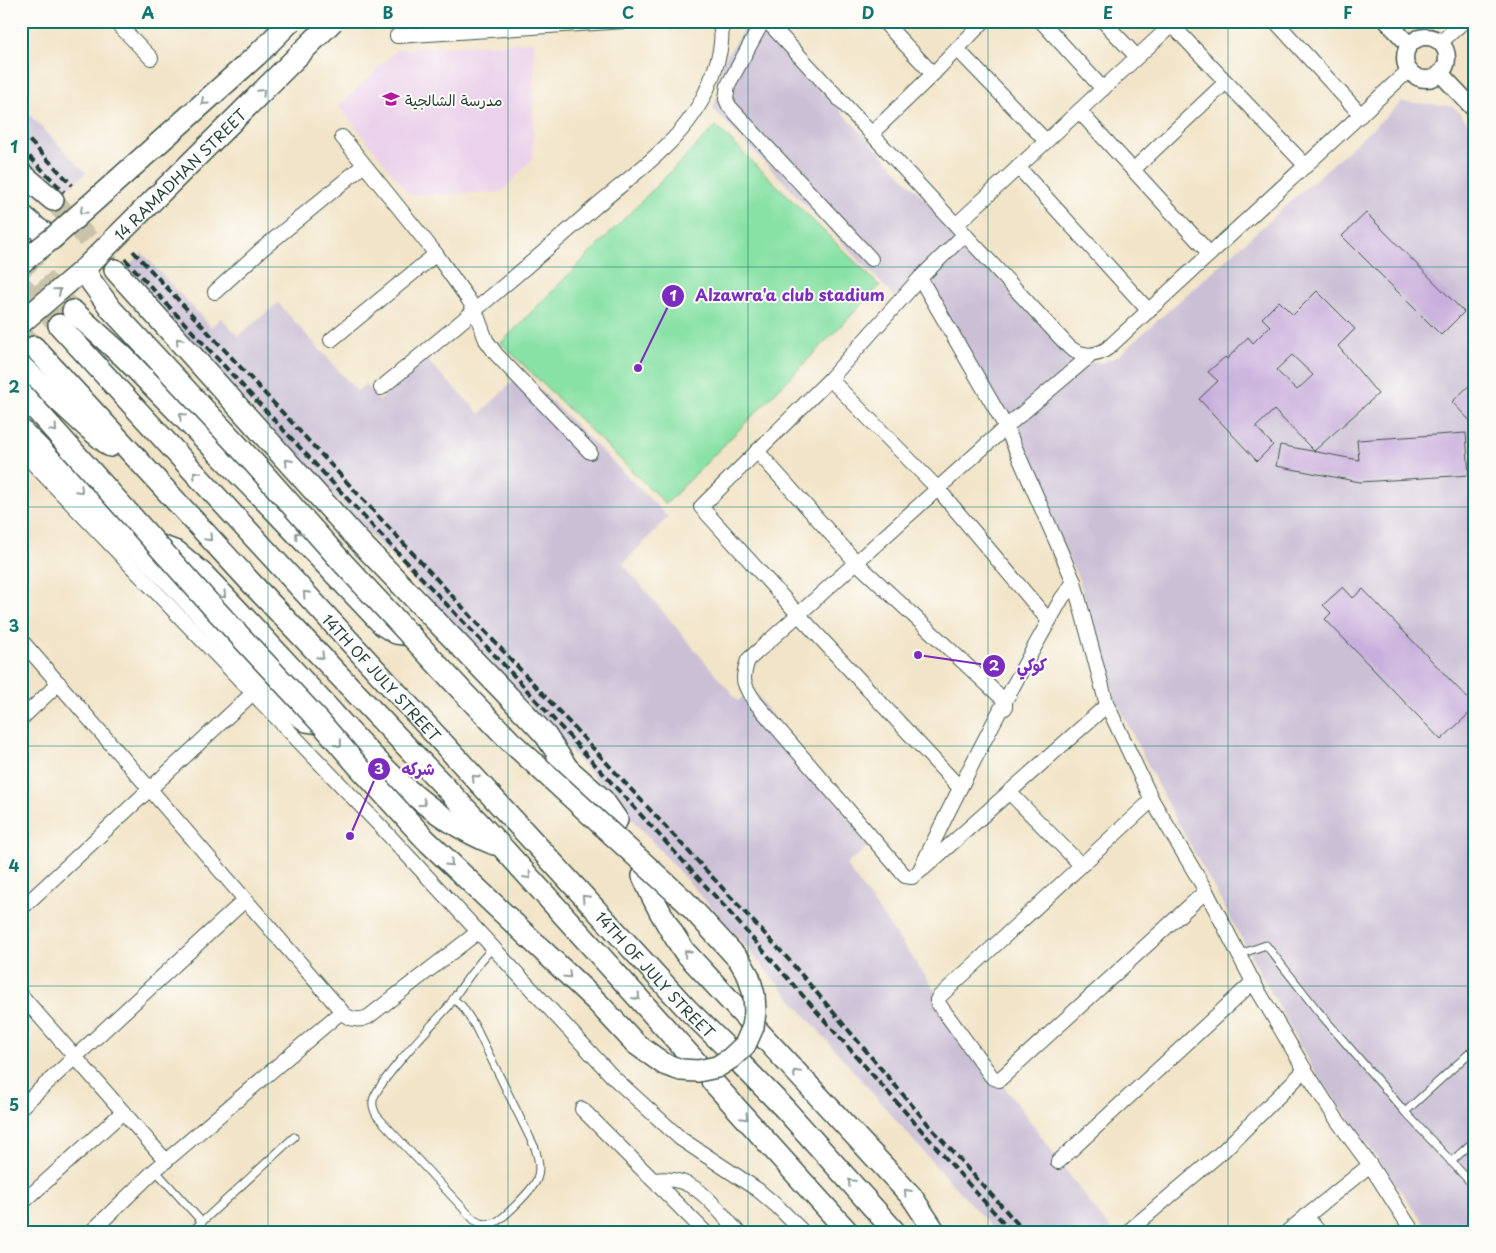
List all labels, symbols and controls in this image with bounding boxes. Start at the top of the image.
text: A [142,0,155,24]
text: B [383,0,394,24]
text: C [622,0,634,24]
text: D [862,0,874,24]
text: E [1103,0,1113,24]
text: F [1343,0,1353,24]
place label: مدرسة الشالجية [405,88,502,111]
one-way arrow [256,89,265,98]
school or university icon: مدرسة الشالجية [381,89,401,109]
one-way arrow [201,96,210,105]
street label: 14 RAMADHAN STREET [108,102,252,245]
text: 1 [10,134,18,158]
one-way arrow [79,205,88,214]
callout: Alzawra'a club stadium [660,280,895,311]
text: Alzawra'a club stadium [695,282,885,306]
text: 1 [669,283,677,306]
one-way arrow [52,288,61,297]
one-way arrow [176,338,185,347]
text: 2 [8,374,20,398]
one-way arrow [179,413,188,422]
one-way arrow [48,424,57,433]
one-way arrow [285,459,294,468]
one-way arrow [193,471,202,480]
one-way arrow [74,484,83,493]
one-way arrow [203,532,212,541]
one-way arrow [295,532,304,541]
one-way arrow [217,590,226,599]
one-way arrow [303,591,312,600]
street label: 14TH OF JULY STREET [318,608,447,746]
text: 3 [9,613,19,637]
callout: كوكي [982,650,1057,681]
one-way arrow [315,651,324,660]
text: كوكي [1017,652,1047,680]
text: 2 [989,653,1000,676]
one-way arrow [334,739,343,748]
callout: شركه [367,754,445,785]
text: 3 [374,756,384,779]
text: شركه [401,756,435,780]
one-way arrow [472,775,481,784]
one-way arrow [417,798,426,806]
text: 4 [9,853,20,877]
one-way arrow [445,857,454,866]
one-way arrow [522,871,531,880]
one-way arrow [582,895,591,904]
street label: 14TH OF JULY STREET [591,906,722,1043]
one-way arrow [683,950,692,959]
one-way arrow [562,969,571,978]
one-way arrow [631,991,640,1000]
one-way arrow [793,1070,802,1079]
text: 5 [9,1092,19,1116]
one-way arrow [739,1111,748,1120]
one-way arrow [848,1179,857,1188]
one-way arrow [904,1188,913,1197]

